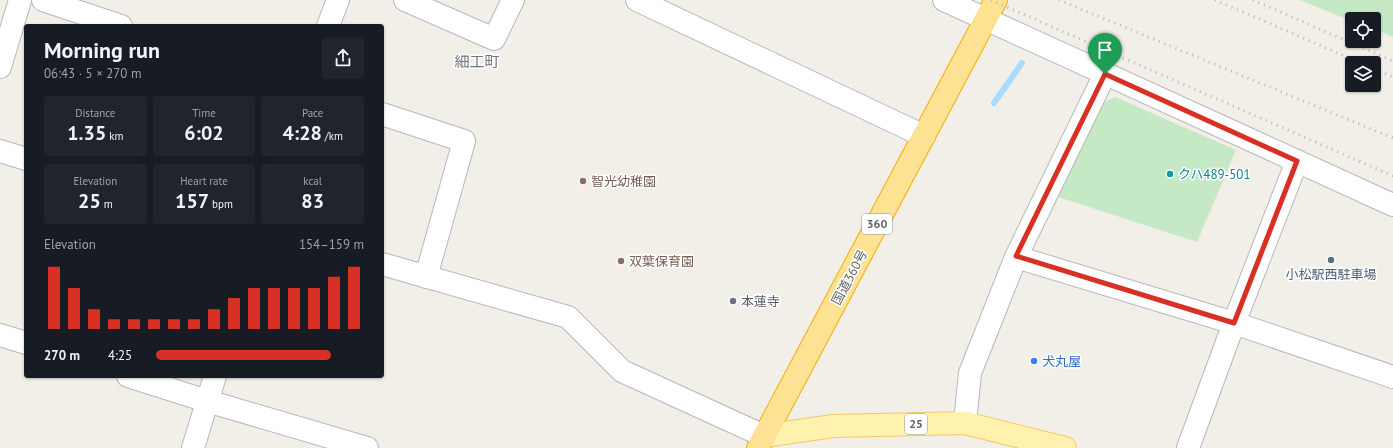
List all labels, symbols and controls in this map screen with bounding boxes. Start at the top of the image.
map controls [1345,12,1381,92]
button: locate [1345,12,1381,48]
pin [1088,33,1122,74]
text: Morning run [44,36,160,64]
button: share [322,37,364,79]
icon: arrive [1094,39,1116,61]
district label: 細工町 [454,52,500,71]
button: layers [1345,56,1381,92]
text: 06:43 · 5 × 270 m [44,65,141,82]
text: Distance [75,106,115,120]
text: Time [192,106,216,120]
text: Pace [302,106,323,120]
text: 1.35 [67,120,106,146]
text: 6:02 [184,120,224,146]
text: 4:28 [282,120,322,146]
text: km [106,129,123,143]
text: /km [322,129,343,143]
place label: クハ489-501 [1178,166,1251,183]
marker: クハ489-501 [1165,169,1175,179]
place label: 智光幼稚園 [591,173,656,190]
text: Elevation [73,174,117,188]
text: Heart rate [180,174,228,188]
text: kcal [303,174,322,188]
marker: 智光幼稚園 [578,176,588,186]
text: 25 [78,188,101,214]
text: 157 [175,188,209,214]
text: 83 [301,188,324,214]
text: m [101,197,113,211]
text: bpm [209,197,233,211]
road number: 360 [862,214,892,234]
text: Elevation [44,236,96,253]
text: 154–159 m [299,236,364,253]
street label: 国道360号 [828,247,871,308]
place label: 双葉保育園 [629,253,694,270]
marker: 小松駅西駐車場 [1326,255,1336,265]
marker: 双葉保育園 [616,256,626,266]
place label: 小松駅西駐車場 [1285,266,1377,283]
place label: 本蓮寺 [741,293,780,310]
marker: 本蓮寺 [728,296,738,306]
text: 270 m [44,347,80,364]
text: 4:25 [108,347,132,364]
place label: 犬丸屋 [1042,353,1081,370]
marker: 犬丸屋 [1029,356,1039,366]
road number: 25 [905,414,927,434]

